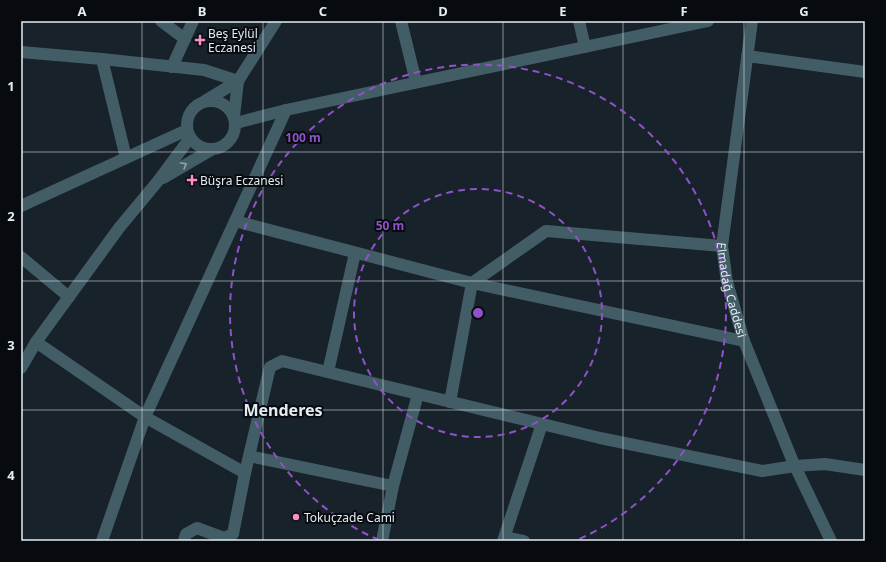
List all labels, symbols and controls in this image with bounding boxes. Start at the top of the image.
text: A [78,2,87,20]
text: B [198,2,206,20]
text: C [319,2,327,20]
text: D [438,2,448,20]
text: E [559,2,567,20]
text: F [680,2,688,20]
text: G [799,2,809,20]
place label: Beş Eylül Eczanesi [208,25,258,56]
marker: Beş Eylül Eczanesi [195,35,205,45]
text: 1 [7,77,15,95]
text: 100 m [285,129,321,146]
one-way arrow [180,163,188,170]
place label: Büşra Eczanesi [200,172,283,189]
marker: Büşra Eczanesi [187,175,197,185]
text: 2 [7,207,15,225]
text: 50 m [376,217,404,234]
street label: Elmadağ Caddesi [713,241,751,339]
centre of rings [471,306,485,320]
text: 3 [7,336,15,354]
district label: Menderes [243,399,323,421]
text: 4 [7,466,15,484]
place label: Tokuçzade Cami [304,509,395,526]
marker: Tokuçzade Cami [291,512,301,522]

